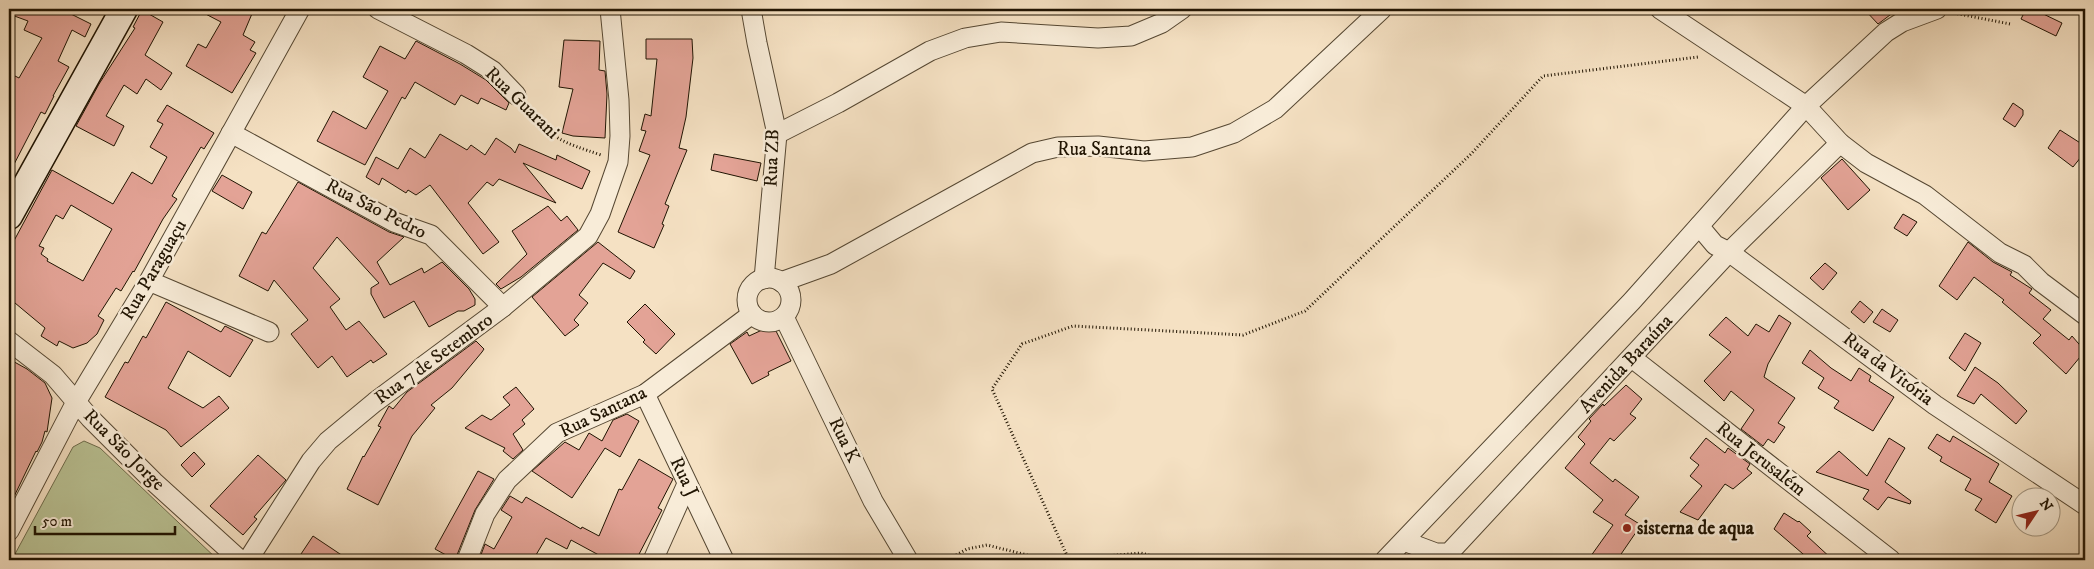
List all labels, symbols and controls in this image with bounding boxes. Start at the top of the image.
street label: Rua Guarani [480,62,564,144]
street label: Rua ZB [759,129,785,187]
street label: Rua Santana [1057,138,1151,161]
street label: Rua São Pedro [322,174,430,244]
street label: Rua Paraguaçu [116,216,192,324]
street label: Rua 7 de Setembro [370,308,498,410]
street label: Avenida Baraúna [1574,310,1678,418]
street label: Rua da Vitória [1838,327,1938,411]
street label: Rua Santana [556,381,650,443]
street label: Rua São Jorge [78,404,170,496]
street label: Rua K [823,414,865,467]
street label: Rua Jerusalém [1712,417,1810,501]
street label: Rua J [665,453,704,501]
north arrow [2012,486,2062,536]
text: N [2035,495,2057,515]
scale bar [35,504,175,536]
text: 50 m [42,512,72,531]
place label: sisterna de aqua [1637,517,1755,541]
marker: sisterna de aqua [1621,522,1633,534]

